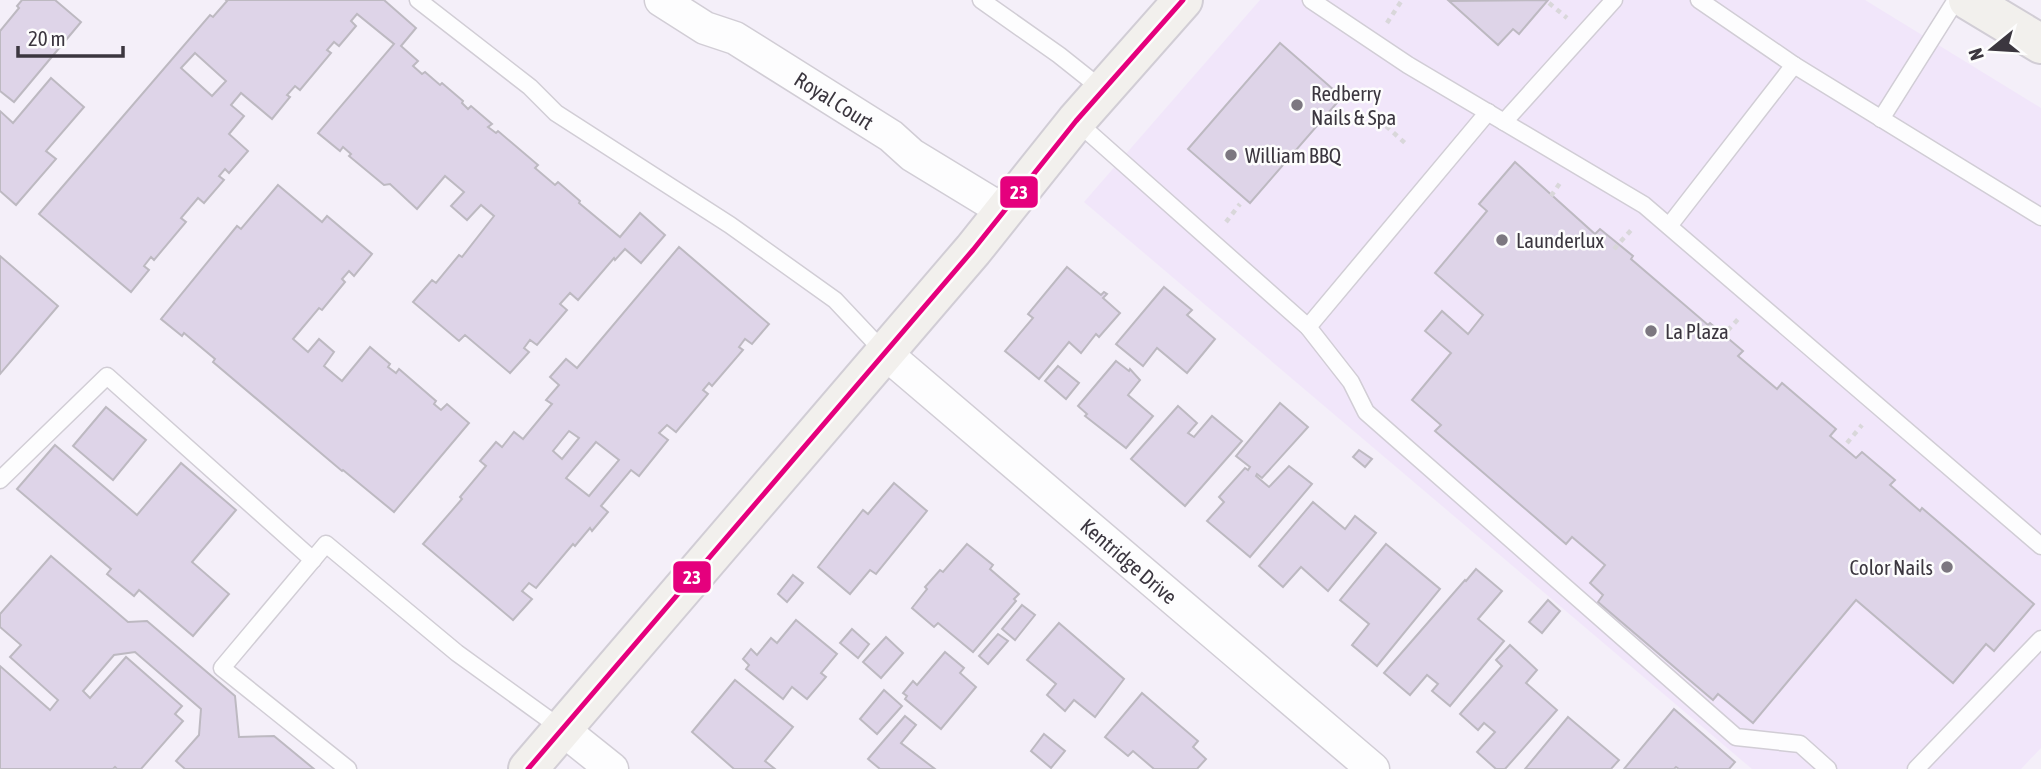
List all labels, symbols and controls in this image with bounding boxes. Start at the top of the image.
scale bar [18,14,122,58]
north arrow [1957,14,2027,84]
text: 20 m [28,26,66,50]
text: N [1964,46,1988,63]
street label: Royal Court [790,67,878,134]
place label: Redberry Nails & Spa [1311,81,1396,129]
marker: Redberry Nails & Spa [1289,97,1305,113]
place label: William BBQ [1245,143,1342,167]
marker: William BBQ [1223,147,1239,163]
line badge: 23 [999,175,1039,209]
text: 23 [1010,181,1028,203]
place label: Launderlux [1516,228,1605,252]
marker: Launderlux [1494,232,1510,248]
place label: La Plaza [1665,319,1729,343]
marker: La Plaza [1643,323,1659,339]
street label: Kentridge Drive [1076,513,1182,609]
place label: Color Nails [1849,555,1933,579]
marker: Color Nails [1939,559,1955,575]
line badge: 23 [672,560,712,594]
text: 23 [683,566,701,588]

